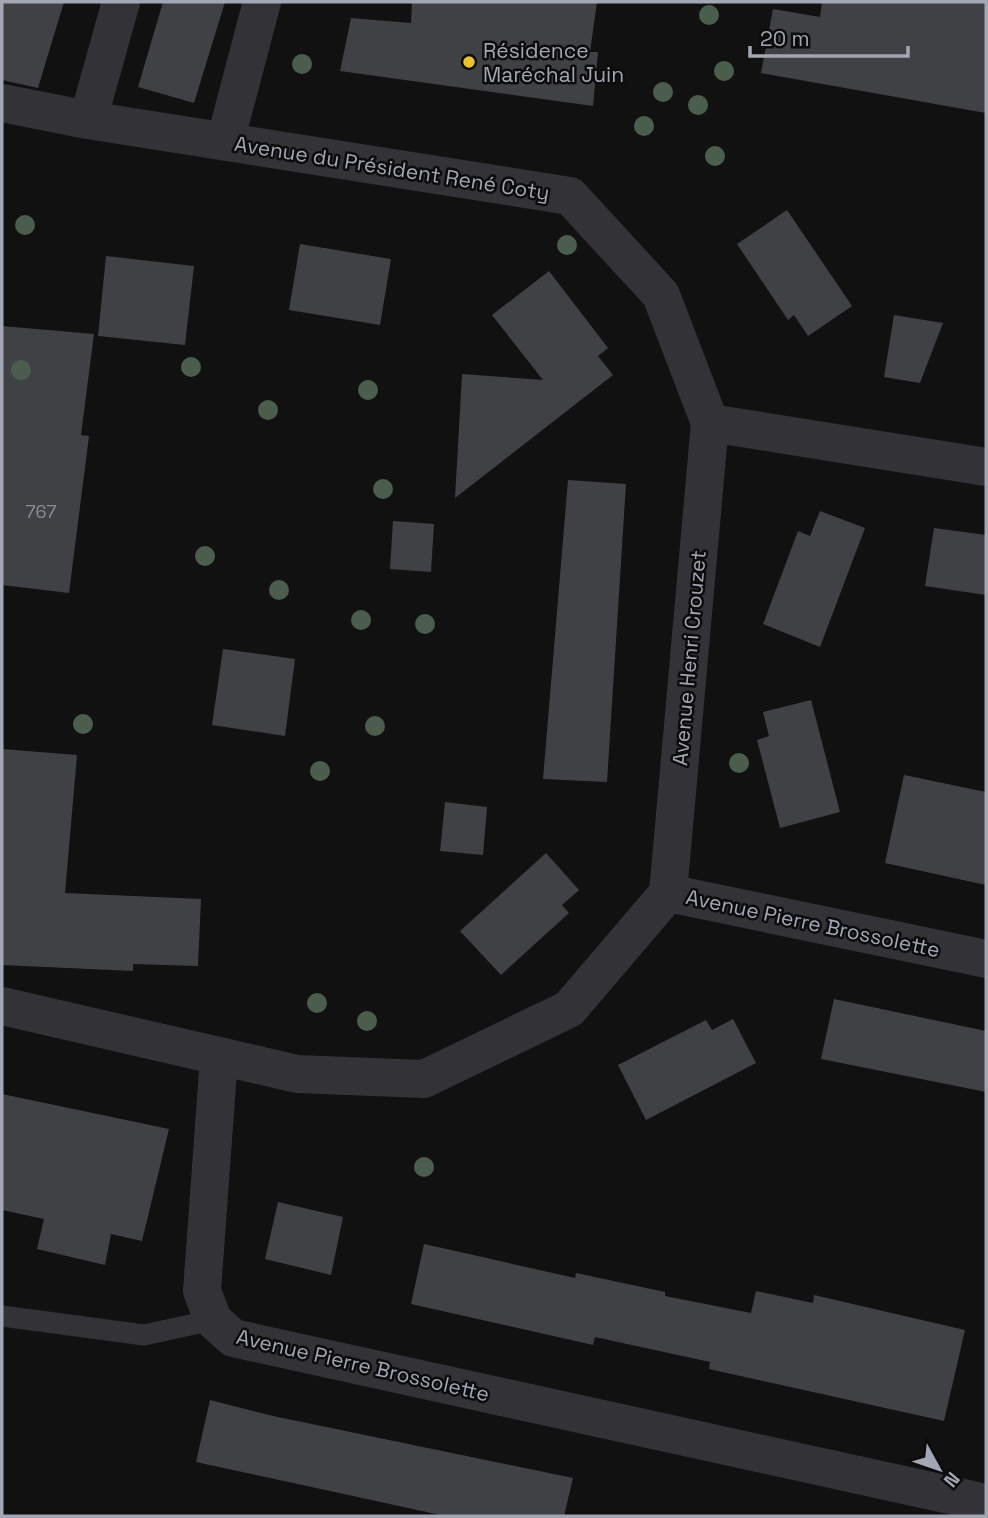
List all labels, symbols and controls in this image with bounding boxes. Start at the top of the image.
scale bar [750,14,908,58]
text: 20 m [760,25,810,52]
place label: Résidence Maréchal Juin [483,37,624,88]
marker: Résidence Maréchal Juin [461,54,477,70]
street label: Avenue du Président René Coty [233,130,551,206]
house number: 767 [26,500,56,523]
street label: Avenue Henri Crouzet [666,549,712,767]
street label: Avenue Pierre Brossolette [684,883,942,963]
street label: Avenue Pierre Brossolette [234,1323,492,1407]
north arrow [904,1434,974,1504]
text: N [938,1467,965,1493]

